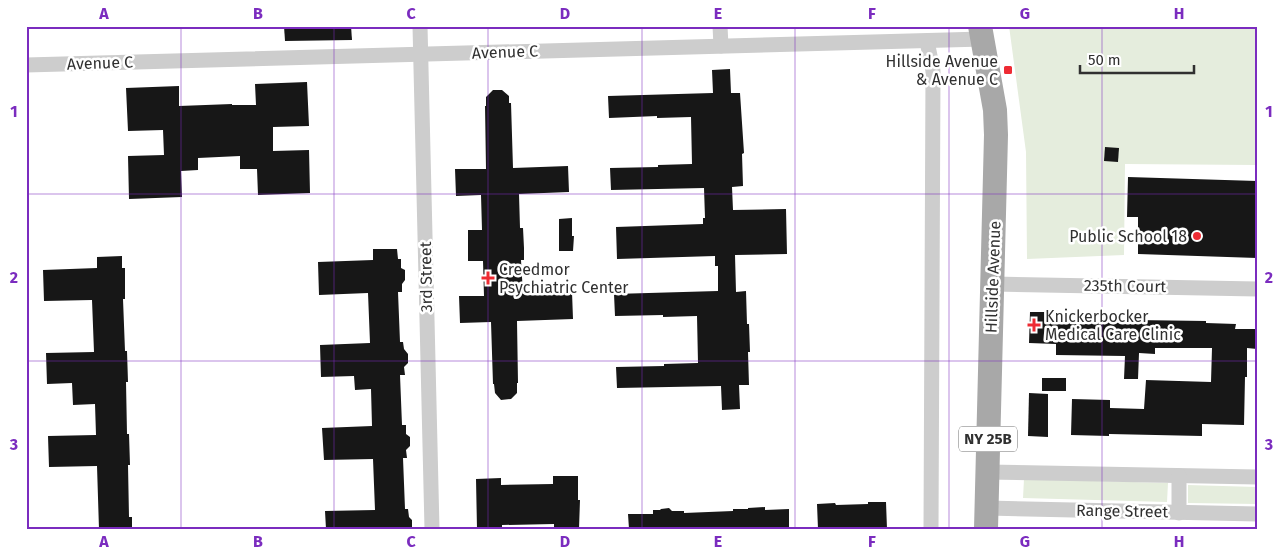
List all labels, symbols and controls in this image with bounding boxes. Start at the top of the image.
text: A [98,4,109,23]
text: B [253,4,263,23]
text: C [406,4,416,23]
text: D [560,4,570,23]
text: E [714,4,722,23]
text: F [868,4,876,23]
text: G [1020,4,1030,23]
text: H [1174,4,1184,23]
street label: Avenue C [472,41,538,63]
scale bar [1080,42,1194,74]
text: 50 m [1088,51,1121,69]
street label: Avenue C [67,52,133,74]
place label: Hillside Avenue & Avenue C [886,52,998,89]
marker: Hillside Avenue & Avenue C [1002,64,1014,76]
text: 1 [10,102,18,121]
text: 1 [1265,102,1273,121]
street label: Hillside Avenue [982,221,1004,333]
place label: Public School 18 [1069,227,1187,246]
marker: Public School 18 [1191,230,1203,242]
street label: 3rd Street [416,241,436,313]
place label: Creedmor Psychiatric Center [499,260,629,297]
text: 2 [10,268,18,287]
text: 2 [1265,268,1273,287]
marker: Creedmor Psychiatric Center [481,271,495,285]
street label: 235th Court [1084,276,1167,296]
place label: Knickerbocker Medical Care Clinic [1045,307,1181,344]
marker: Knickerbocker Medical Care Clinic [1027,318,1041,332]
road number: NY 25B [959,426,1017,452]
text: 3 [9,435,18,454]
text: 3 [1264,435,1273,454]
street label: Range Street [1076,501,1168,521]
text: A [98,532,109,551]
text: B [253,532,263,551]
text: C [406,532,416,551]
text: D [560,532,570,551]
text: E [714,532,722,551]
text: F [868,532,876,551]
text: G [1020,532,1030,551]
text: H [1174,532,1184,551]

